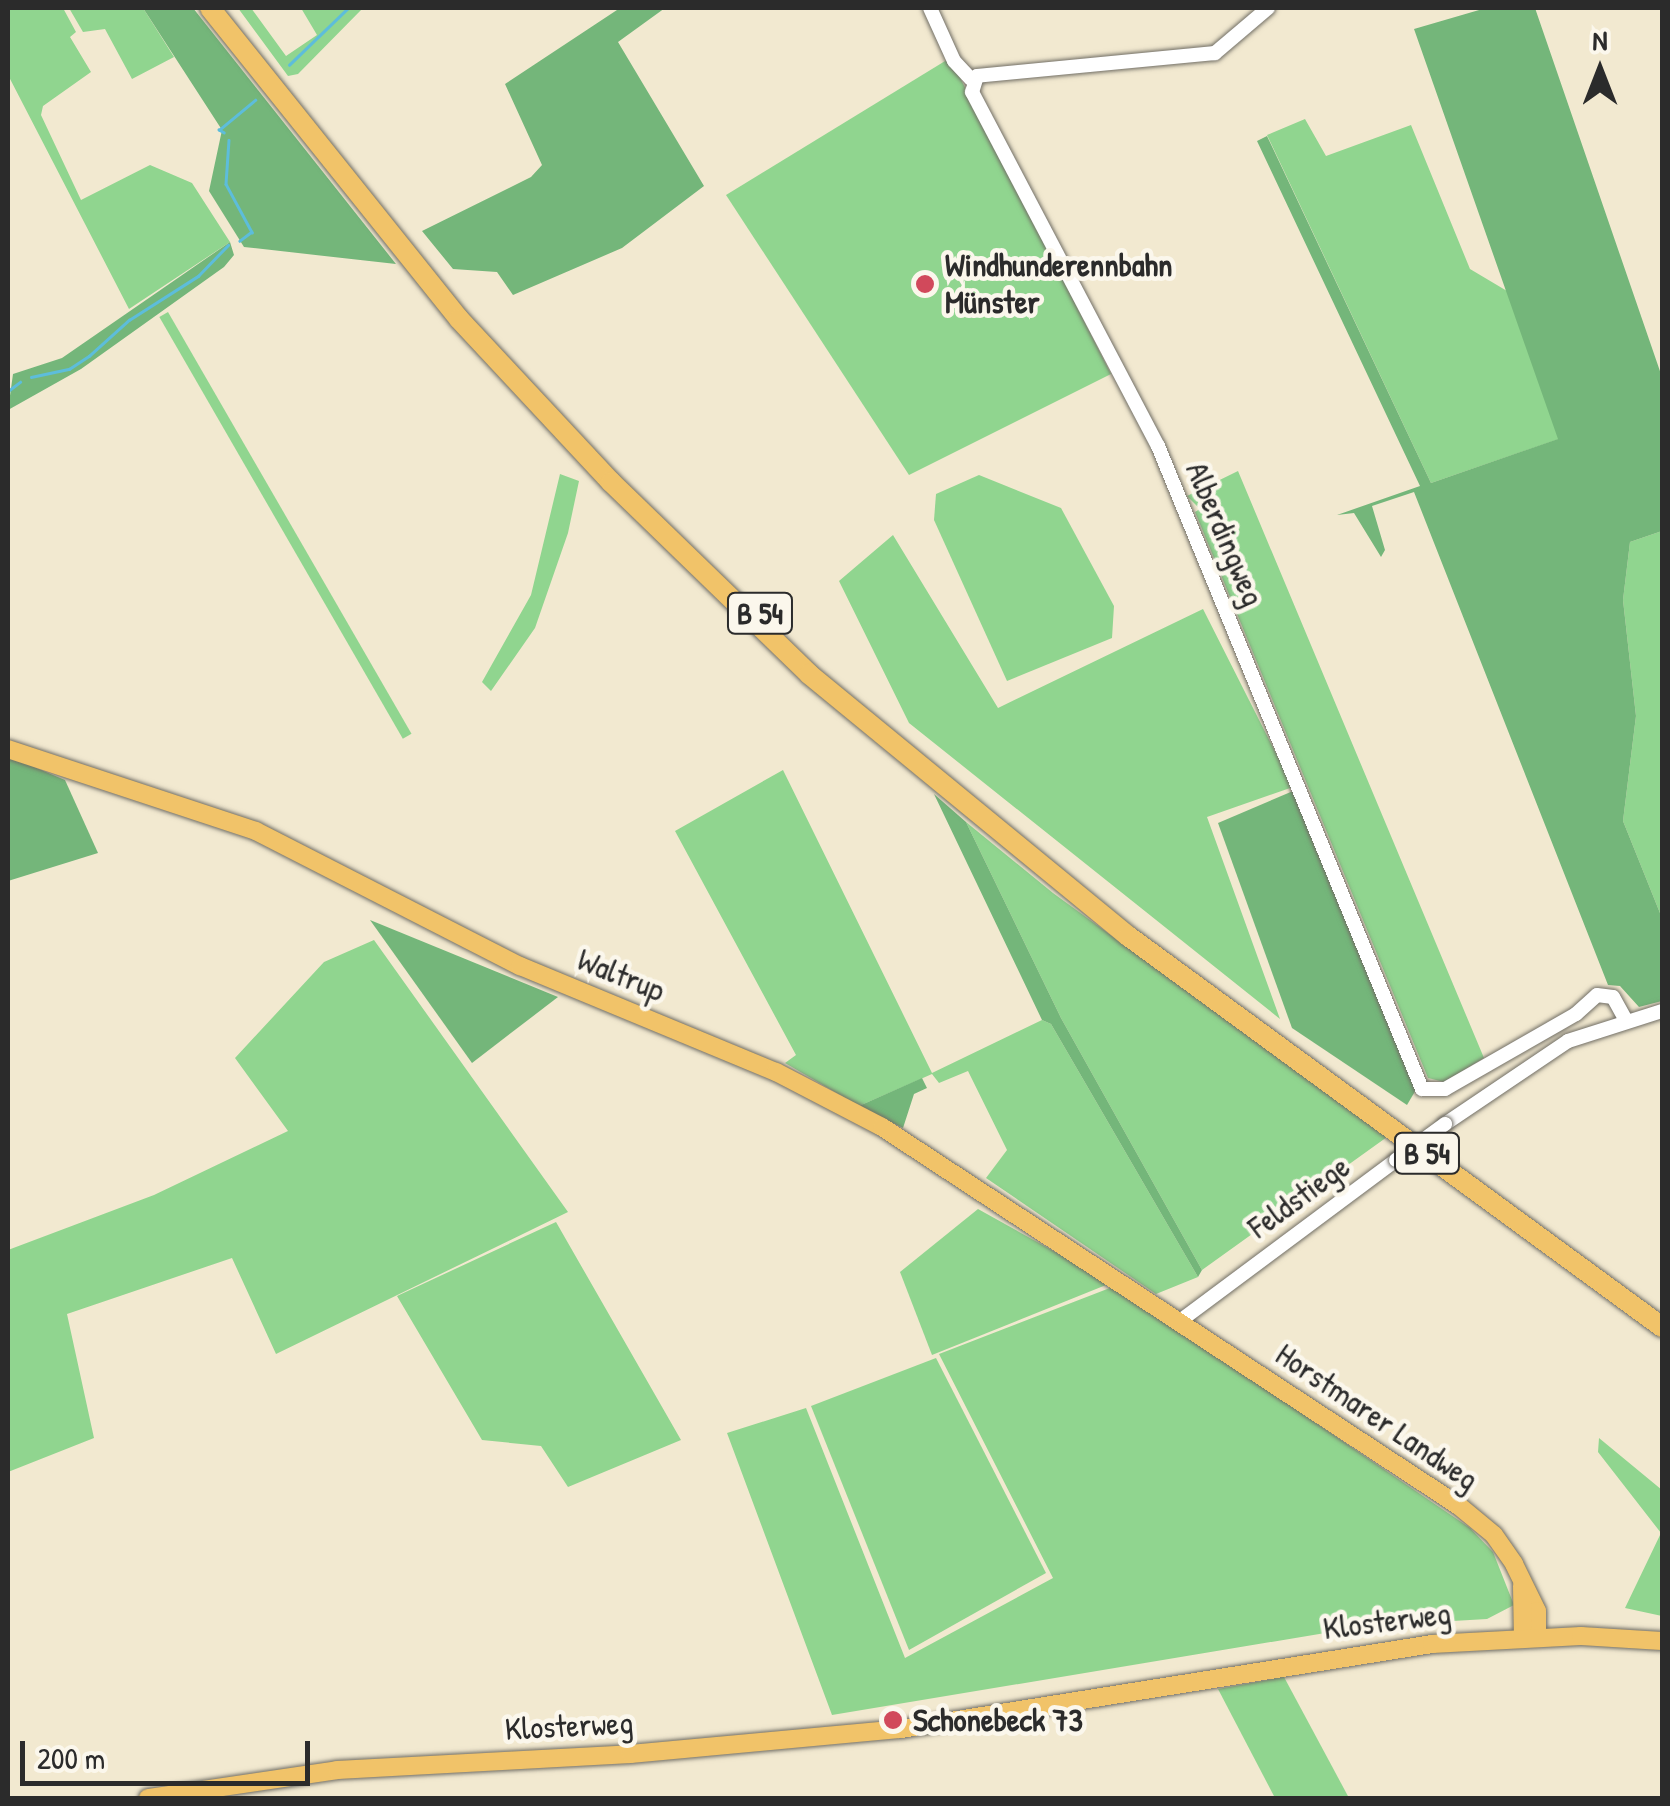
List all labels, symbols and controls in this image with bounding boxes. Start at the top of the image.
north arrow [1550,20,1650,120]
text: N [1593,21,1607,59]
place label: Windhunderennbahn Münster [945,247,1172,322]
marker: Windhunderennbahn Münster [914,273,936,295]
street label: Alberdingweg [1178,456,1272,612]
road number: B 54 [725,588,795,638]
street label: Waltrup [572,940,670,1010]
road number: B 54 [1392,1128,1462,1178]
street label: Feldstiege [1241,1147,1357,1247]
street label: Horstmarer Landweg [1269,1335,1485,1499]
street label: Klosterweg [1321,1594,1453,1648]
place label: Schonebeck 73 [913,1701,1083,1739]
street label: Klosterweg [504,1703,634,1749]
marker: Schonebeck 73 [882,1709,904,1731]
scale bar [25,1721,315,1783]
text: 200 m [37,1738,105,1778]

